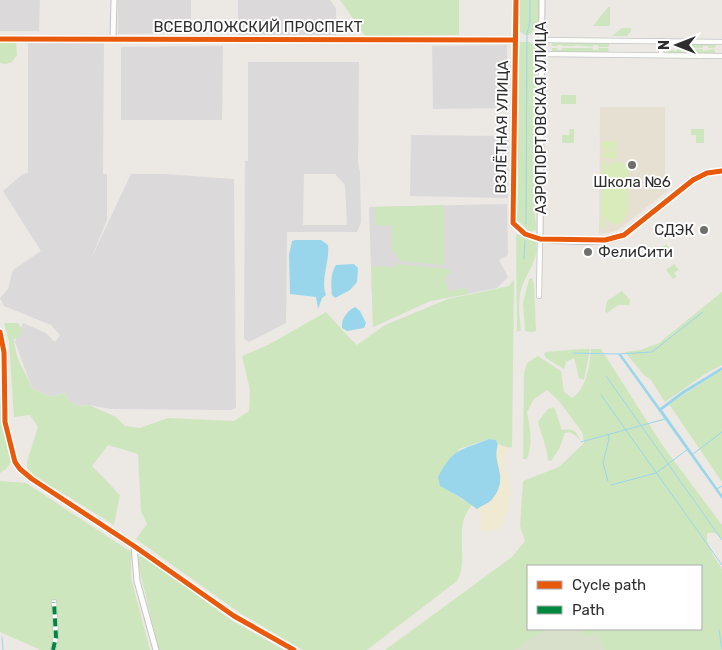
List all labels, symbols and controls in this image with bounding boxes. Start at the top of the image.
street label: ВСЕВОЛОЖСКИЙ ПРОСПЕКТ [154,18,363,36]
north arrow [652,20,702,70]
street label: АЭРОПОРТОВСКАЯ УЛИЦА [532,21,550,215]
text: N [656,40,673,50]
street label: ВЗЛЁТНАЯ УЛИЦА [492,60,512,194]
marker: Школа №6 [626,159,638,171]
place label: Школа №6 [593,173,671,191]
place label: СДЭК [654,221,694,239]
marker: СДЭК [698,224,710,236]
place label: ФелиСити [598,243,673,261]
marker: ФелиСити [582,246,594,258]
legend [527,565,702,630]
text: Cycle path [572,576,646,594]
text: Path [572,601,605,619]

